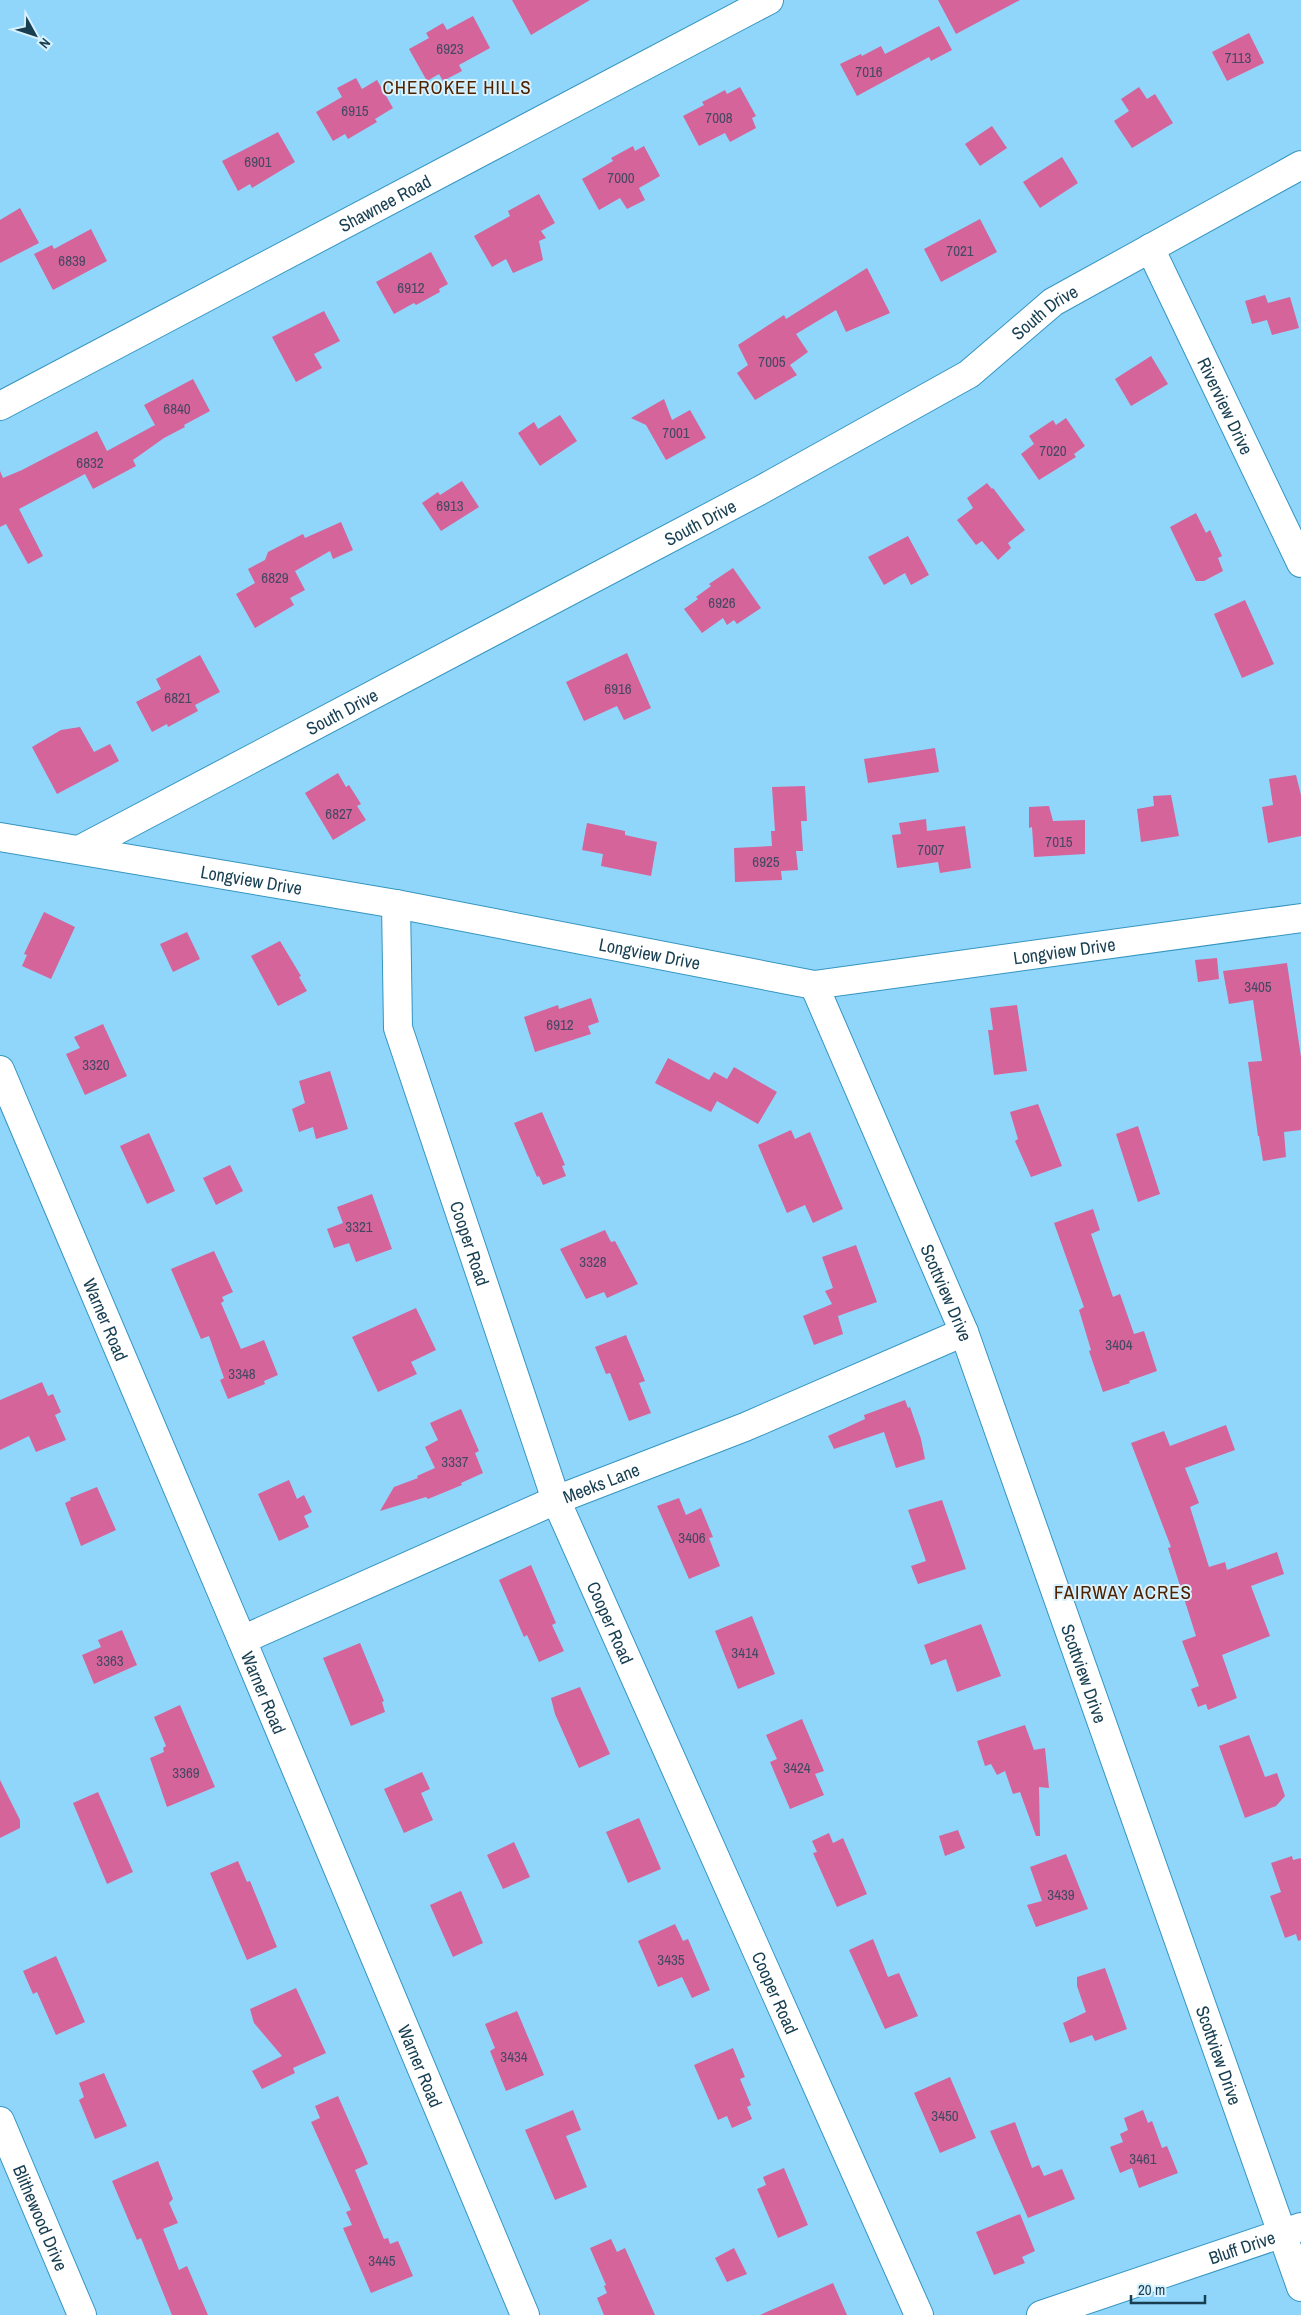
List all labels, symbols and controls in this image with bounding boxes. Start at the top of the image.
north arrow [10,10,60,60]
text: N [35,34,55,52]
house number: 6923 [436,38,464,59]
house number: 7113 [1225,47,1251,68]
house number: 7016 [855,61,883,82]
district label: CHEROKEE HILLS [382,74,532,100]
house number: 6915 [341,100,369,121]
house number: 7008 [705,107,733,128]
house number: 6901 [244,151,272,172]
house number: 7000 [607,167,635,188]
street label: Shawnee Road [334,168,435,238]
house number: 7021 [946,240,974,261]
house number: 6839 [58,250,86,271]
house number: 6912 [397,277,425,298]
street label: South Drive [1006,278,1082,345]
house number: 7005 [758,351,786,372]
street label: Riverview Drive [1192,353,1260,459]
house number: 6840 [163,398,191,419]
house number: 7001 [662,422,690,443]
house number: 7020 [1039,440,1067,461]
house number: 6832 [76,452,104,473]
street label: South Drive [660,493,740,551]
house number: 6913 [436,495,464,516]
house number: 6829 [261,567,289,588]
house number: 6926 [708,592,736,613]
house number: 6916 [604,678,632,699]
street label: South Drive [302,682,382,741]
house number: 6821 [164,687,192,708]
house number: 6827 [325,803,353,824]
house number: 7015 [1045,831,1073,852]
house number: 7007 [917,839,945,860]
house number: 6925 [752,851,780,872]
street label: Longview Drive [199,859,304,900]
street label: Longview Drive [597,931,702,975]
street label: Longview Drive [1012,931,1117,970]
house number: 3405 [1244,976,1272,997]
house number: 6912 [546,1014,574,1035]
house number: 3320 [82,1054,110,1075]
street label: Cooper Road [444,1198,496,1289]
house number: 3321 [345,1216,373,1237]
street label: Scottview Drive [915,1240,979,1344]
house number: 3328 [579,1251,607,1272]
street label: Warner Road [77,1274,134,1365]
house number: 3404 [1105,1334,1133,1355]
house number: 3348 [228,1363,256,1384]
house number: 3337 [441,1451,469,1472]
street label: Meeks Lane [559,1456,643,1509]
house number: 3406 [678,1527,706,1548]
street label: Cooper Road [581,1577,640,1668]
district label: FAIRWAY ACRES [1054,1579,1192,1605]
street label: Scottview Drive [1055,1620,1113,1726]
house number: 3414 [731,1642,759,1663]
street label: Warner Road [236,1647,292,1737]
house number: 3363 [96,1650,124,1671]
house number: 3424 [783,1757,811,1778]
house number: 3369 [172,1762,200,1783]
house number: 3439 [1047,1884,1075,1905]
street label: Cooper Road [746,1947,805,2038]
house number: 3435 [657,1949,685,1970]
street label: Scottview Drive [1190,2002,1248,2108]
street label: Warner Road [392,2021,449,2111]
house number: 3434 [500,2046,528,2067]
house number: 3450 [931,2105,959,2126]
house number: 3461 [1129,2148,1157,2169]
street label: Blithewood Drive [7,2161,74,2274]
street label: Bluff Drive [1205,2224,1278,2270]
house number: 3445 [368,2250,396,2271]
scale bar [1131,2272,1205,2304]
text: 20 m [1138,2279,1165,2300]

